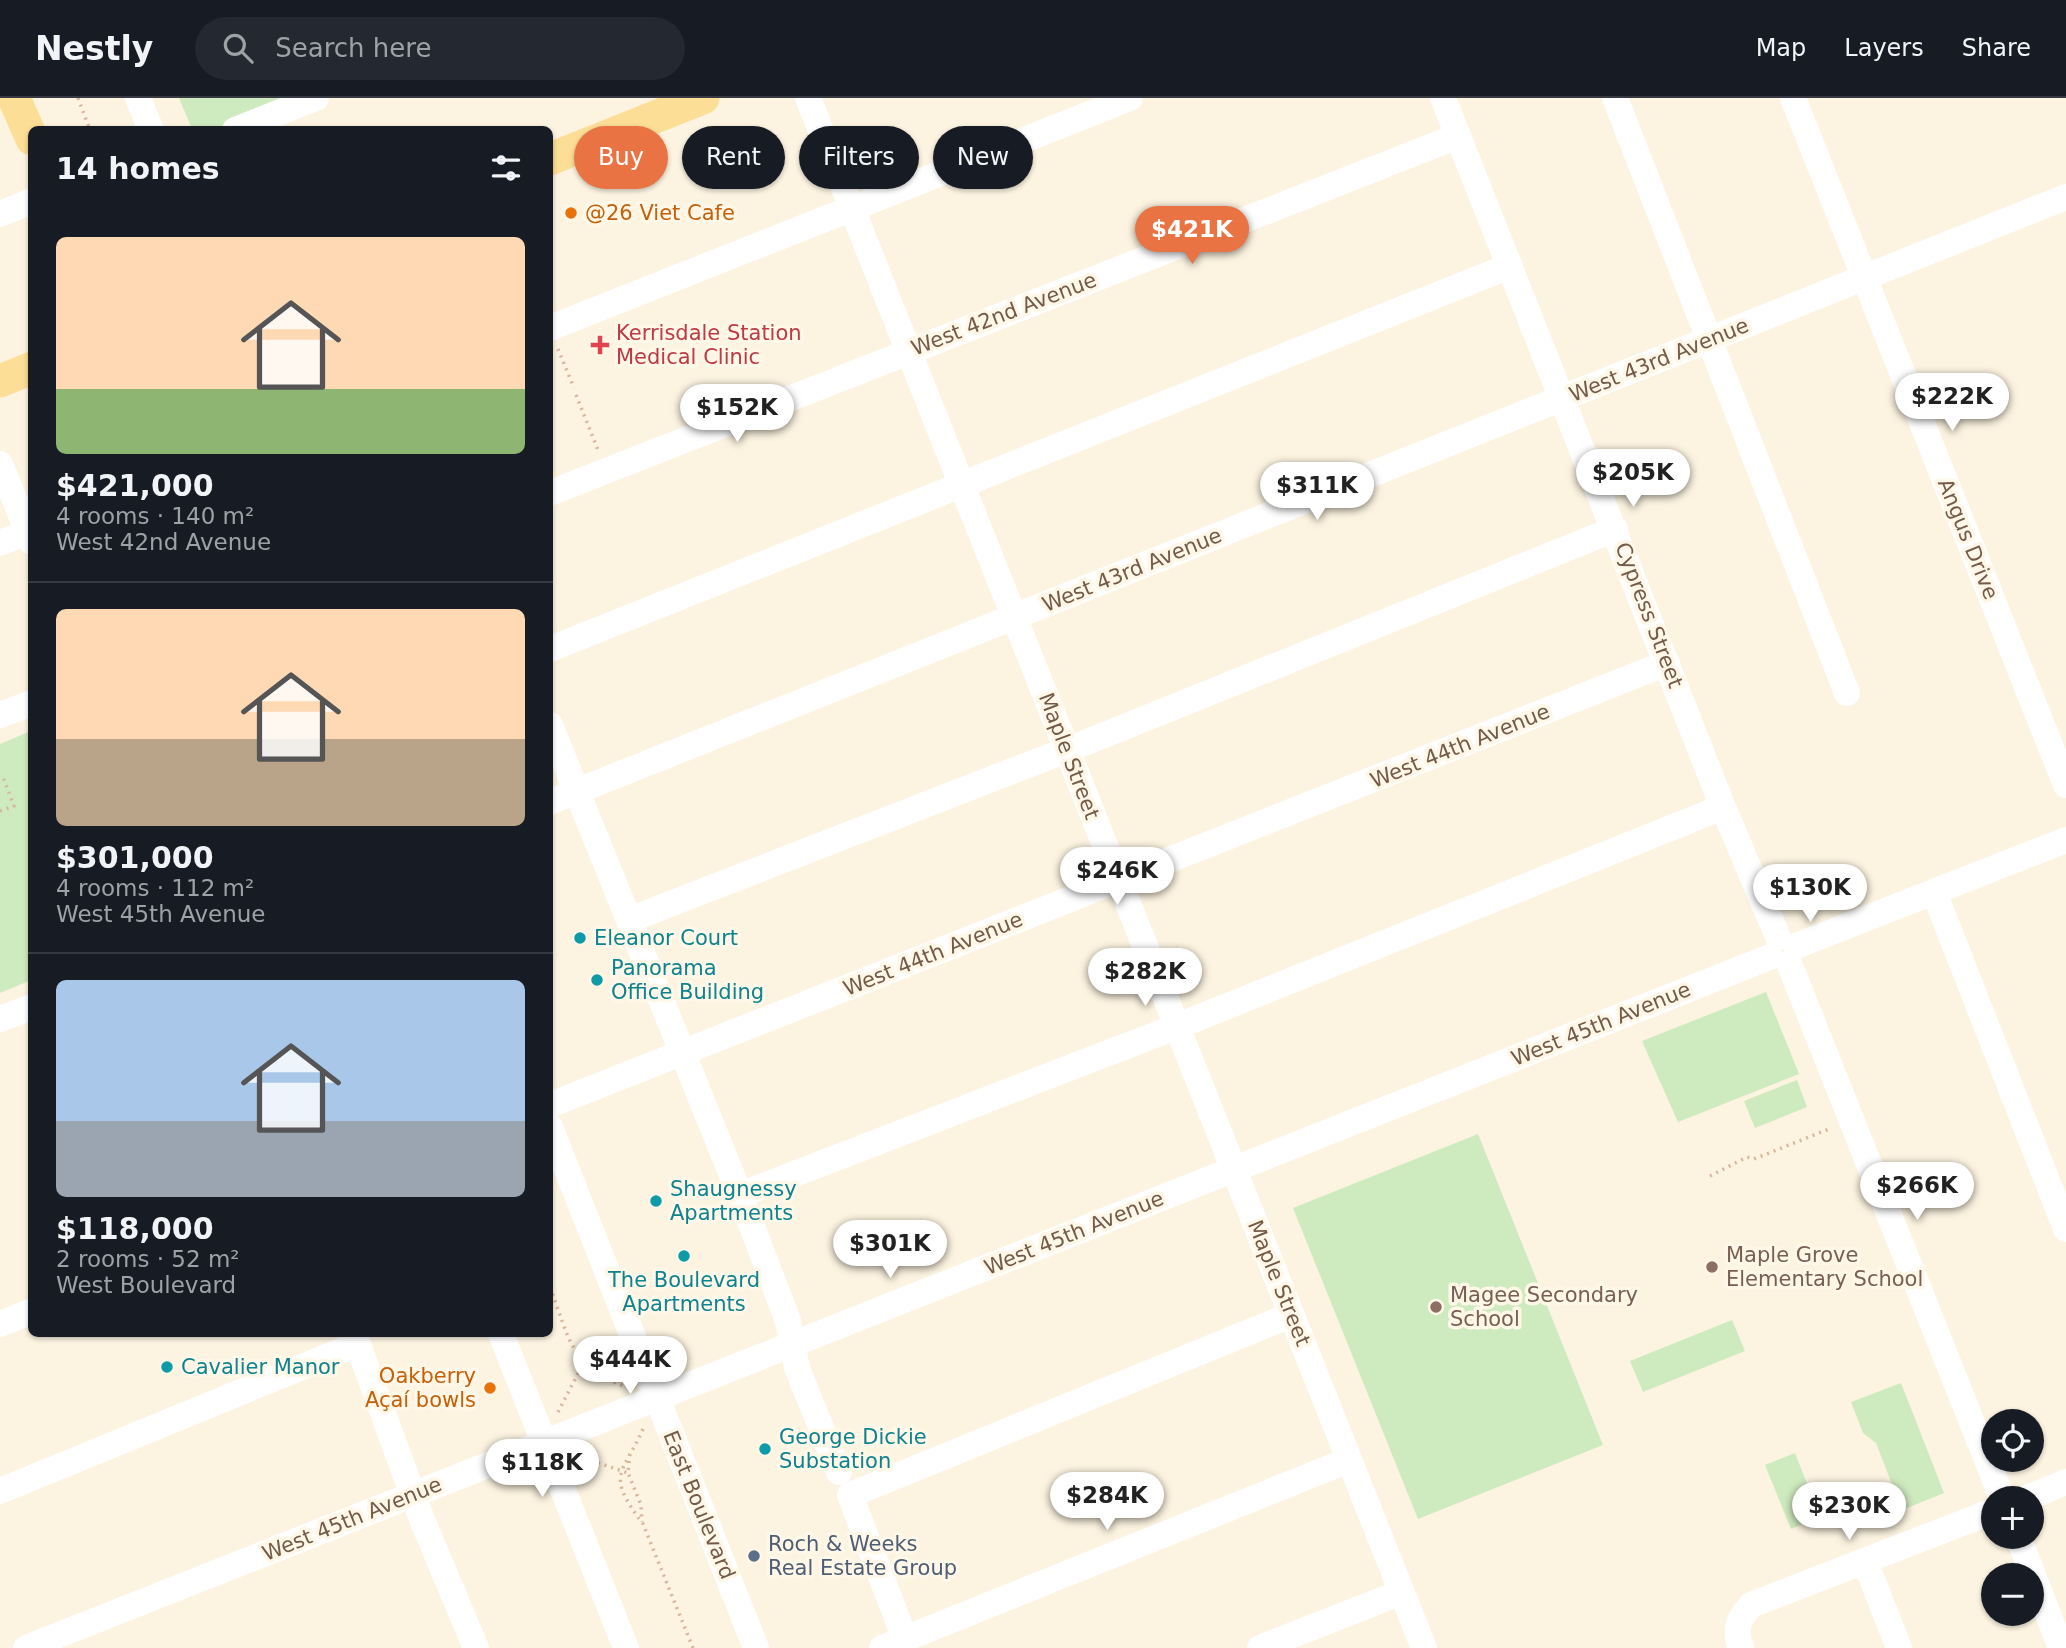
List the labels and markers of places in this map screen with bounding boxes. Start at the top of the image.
place label: @26 Viet Cafe [585,201,735,225]
marker: @26 Viet Cafe [563,205,579,221]
pin: $421K [1143,206,1241,266]
place label: Kerrisdale Station Medical Clinic [616,321,802,369]
marker: Kerrisdale Station Medical Clinic [590,335,610,355]
pin: $222K [1903,374,2001,433]
pin: $152K [688,384,786,444]
pin: $205K [1584,450,1682,509]
pin: $311K [1268,462,1366,522]
pin: $246K [1068,848,1166,907]
pin: $130K [1761,864,1859,924]
place label: Eleanor Court [594,926,738,950]
marker: Eleanor Court [572,930,588,946]
pin: $282K [1096,948,1194,1008]
place label: Panorama Office Building [611,956,764,1004]
marker: Panorama Office Building [589,972,605,988]
pin: $266K [1868,1162,1966,1222]
place label: Shaugnessy Apartments [670,1177,797,1225]
marker: Shaugnessy Apartments [648,1193,664,1209]
pin: $301K [841,1220,939,1280]
place label: Maple Grove Elementary School [1726,1243,1923,1291]
marker: The Boulevard Apartments [676,1248,692,1264]
marker: Maple Grove Elementary School [1704,1259,1720,1275]
place label: The Boulevard Apartments [607,1268,760,1316]
place label: Magee Secondary School [1450,1283,1638,1331]
marker: Magee Secondary School [1428,1299,1444,1315]
pin: $444K [581,1336,679,1396]
place label: Cavalier Manor [181,1355,340,1379]
marker: Cavalier Manor [159,1359,175,1375]
place label: Oakberry Açaí bowls [365,1364,476,1412]
marker: Oakberry Açaí bowls [482,1380,498,1396]
place label: George Dickie Substation [779,1425,927,1473]
pin: $118K [493,1440,591,1499]
marker: George Dickie Substation [757,1441,773,1457]
pin: $284K [1058,1472,1156,1532]
pin: $230K [1800,1482,1898,1542]
place label: Roch & Weeks Real Estate Group [768,1532,957,1580]
marker: Roch & Weeks Real Estate Group [746,1548,762,1564]

